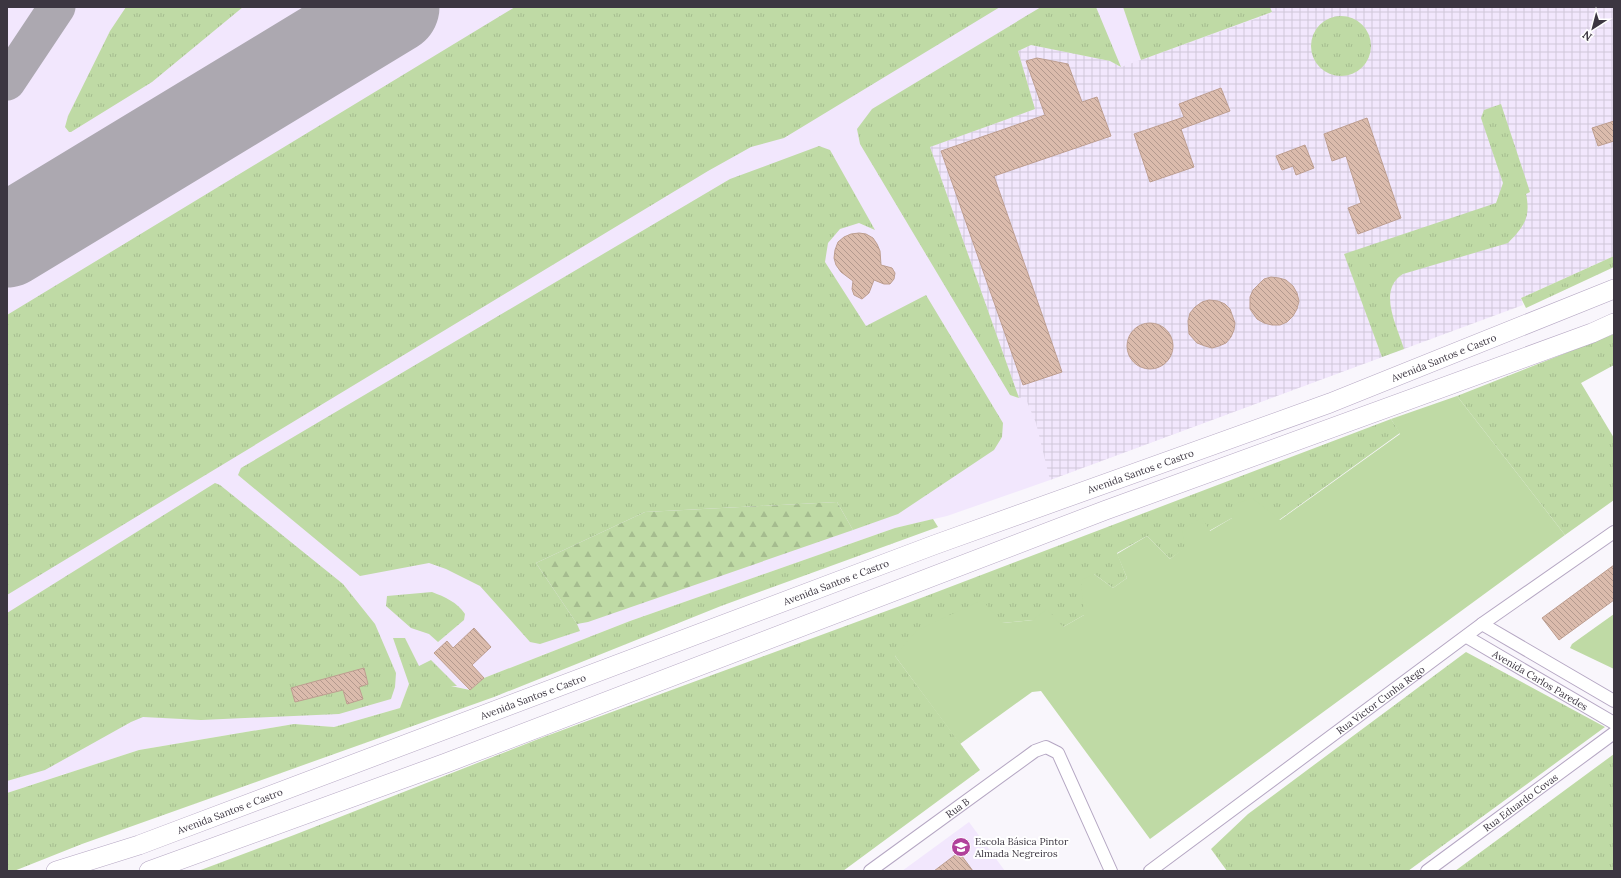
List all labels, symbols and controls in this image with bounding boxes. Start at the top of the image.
north arrow [1573,8,1613,48]
text: N [1579,28,1595,44]
street label: Avenida Santos e Castro [1389,331,1498,385]
street label: Avenida Santos e Castro [1085,446,1196,497]
street label: Avenida Santos e Castro [781,557,891,609]
street label: Avenida Carlos Paredes [1489,647,1590,714]
street label: Rua Victor Cunha Rego [1334,663,1428,737]
street label: Avenida Santos e Castro [478,671,588,723]
street label: Rua Eduardo Covas [1481,770,1561,834]
street label: Avenida Santos e Castro [174,785,285,837]
street label: Rua B [943,795,972,821]
place label: Escola Básica Pintor Almada Negreiros [974,835,1069,860]
school or university icon: Escola Básica Pintor Almada Negreiros [950,836,972,858]

